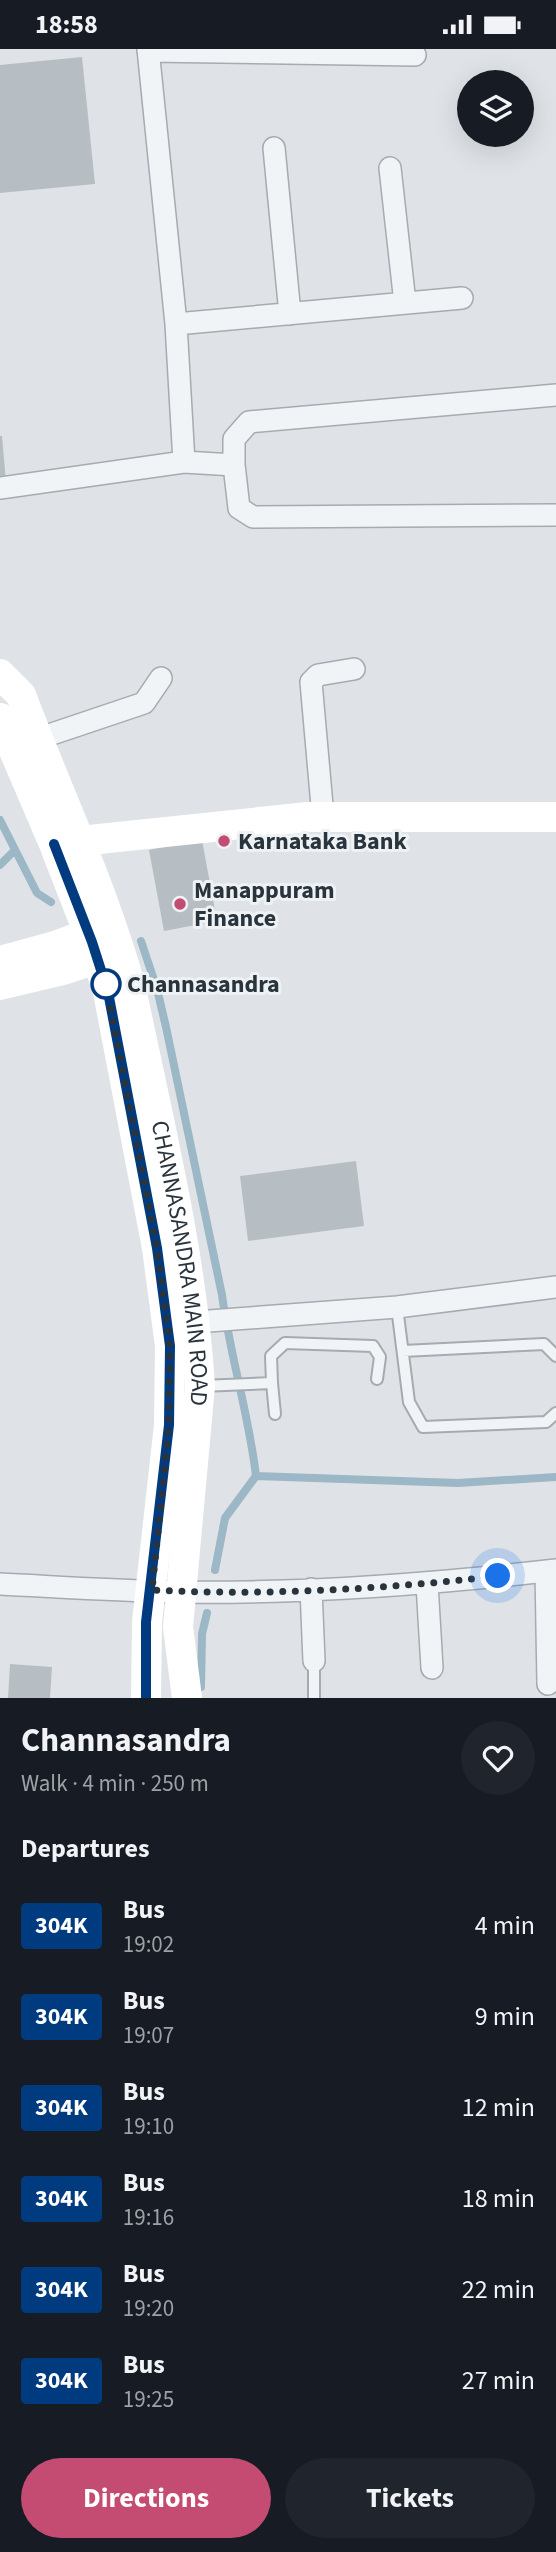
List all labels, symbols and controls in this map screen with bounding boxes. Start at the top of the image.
text: 18:58 [35,6,98,43]
map controls [457,70,534,147]
button: layers [457,70,534,147]
place label: Karnataka Bank [238,824,407,859]
marker: Karnataka Bank [216,833,232,849]
place label: Manappuram Finance [194,873,335,936]
marker: Manappuram Finance [172,896,188,912]
place label: Channasandra [127,967,280,1002]
marker: Channasandra [91,969,121,999]
street label: CHANNASANDRA MAIN ROAD [142,1117,218,1408]
your location [480,1558,515,1593]
text: Channasandra [21,1717,231,1764]
button: heart [461,1721,535,1795]
text: Walk · 4 min · 250 m [21,1767,209,1800]
text: Departures [21,1830,149,1867]
text: Bus [123,1891,165,1928]
text: 4 min [475,1907,535,1944]
text: 304K [35,1908,88,1943]
text: 19:02 [123,1928,174,1961]
text: Bus [123,1982,165,2019]
text: 9 min [475,1998,535,2035]
text: 304K [35,1999,88,2034]
text: 19:07 [123,2019,174,2052]
text: Bus [123,2073,165,2110]
text: 12 min [462,2089,535,2126]
text: 304K [35,2090,88,2125]
text: 19:10 [123,2110,174,2143]
text: Bus [123,2164,165,2201]
text: 18 min [462,2180,535,2217]
text: 304K [35,2181,88,2216]
text: 19:16 [123,2201,174,2234]
text: Bus [123,2255,165,2292]
text: 22 min [462,2271,535,2308]
text: 304K [35,2272,88,2307]
text: 19:20 [123,2292,174,2325]
text: Bus [123,2346,165,2383]
text: 27 min [462,2362,535,2399]
text: 304K [35,2363,88,2398]
text: 19:25 [123,2383,174,2416]
button: Directions [21,2458,271,2538]
button: Tickets [285,2458,535,2538]

